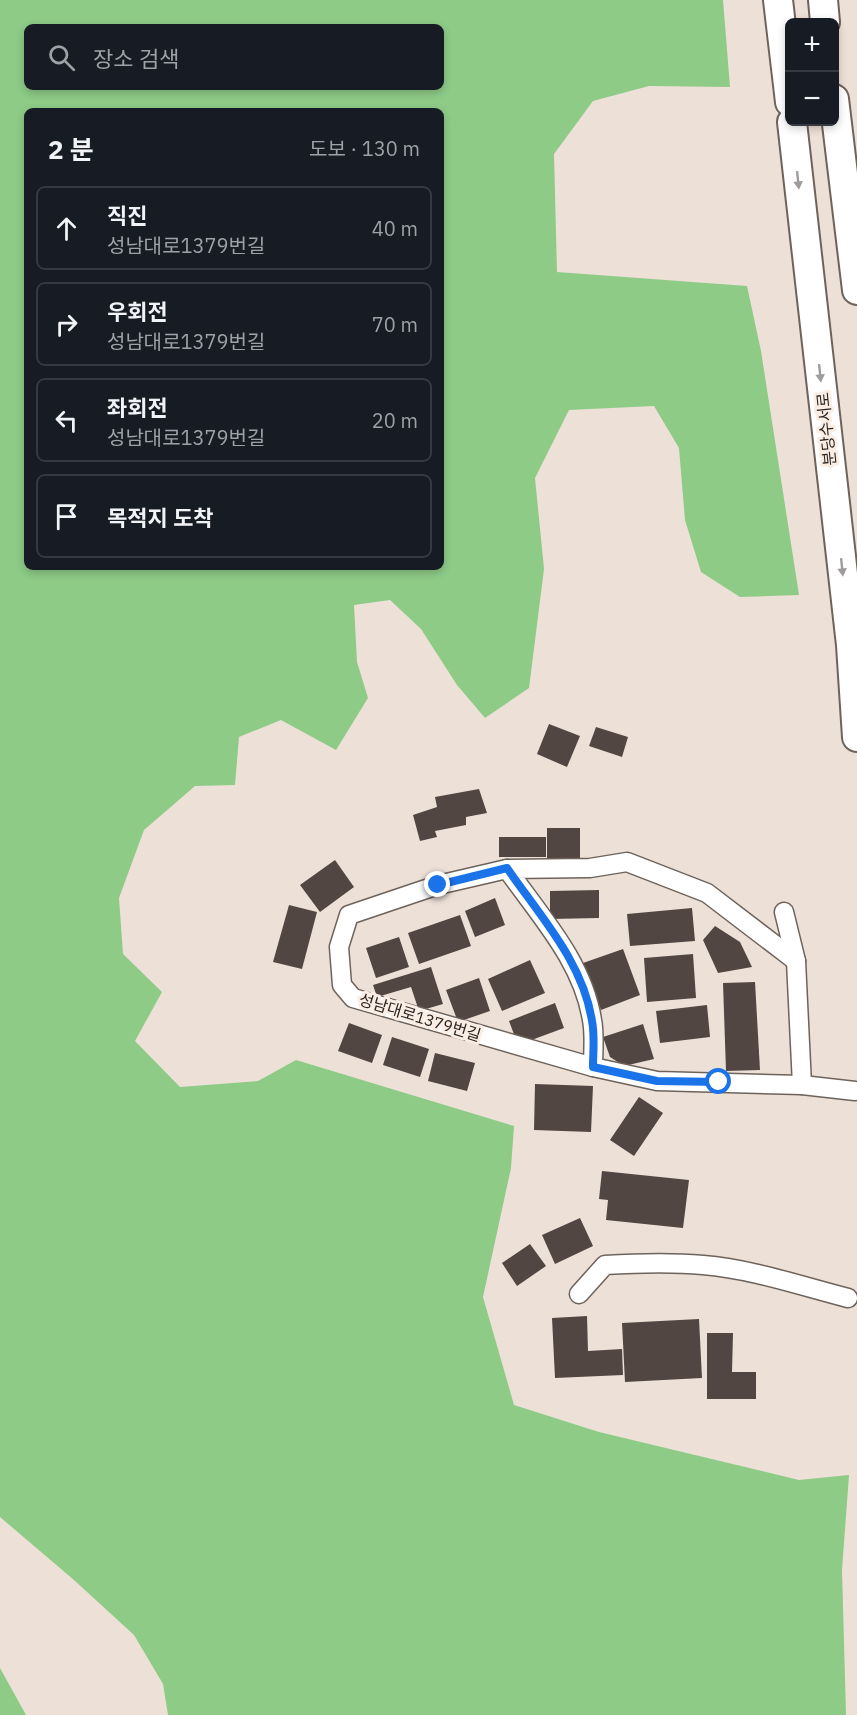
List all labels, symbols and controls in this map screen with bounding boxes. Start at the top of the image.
map controls [785,18,839,126]
button: + [785,18,839,72]
search box [24,24,444,90]
icon: search [45,41,78,74]
text: 장소 검색 [93,44,179,73]
button: − [785,72,839,126]
text: 2 분 [48,132,94,166]
text: 도보 · 130 m [309,135,420,162]
one-way arrow [793,170,803,189]
text: 직진 [107,201,147,230]
icon: ahead [50,212,83,245]
text: 40 m [372,215,418,242]
text: 성남대로1379번길 [107,232,265,259]
text: 우회전 [107,297,168,326]
icon: right [50,308,83,341]
text: 70 m [372,311,418,338]
text: 성남대로1379번길 [107,328,265,355]
one-way arrow [815,364,825,383]
street label: 분당수서로 [812,391,840,467]
text: 좌회전 [107,393,168,422]
icon: left [50,404,83,437]
text: 20 m [372,407,418,434]
text: 성남대로1379번길 [107,424,265,451]
icon: arrive [50,500,83,533]
text: 목적지 도착 [107,503,213,532]
one-way arrow [837,558,847,577]
route end [424,871,450,897]
street label: 성남대로1379번길 [356,989,484,1045]
route start [705,1068,731,1094]

